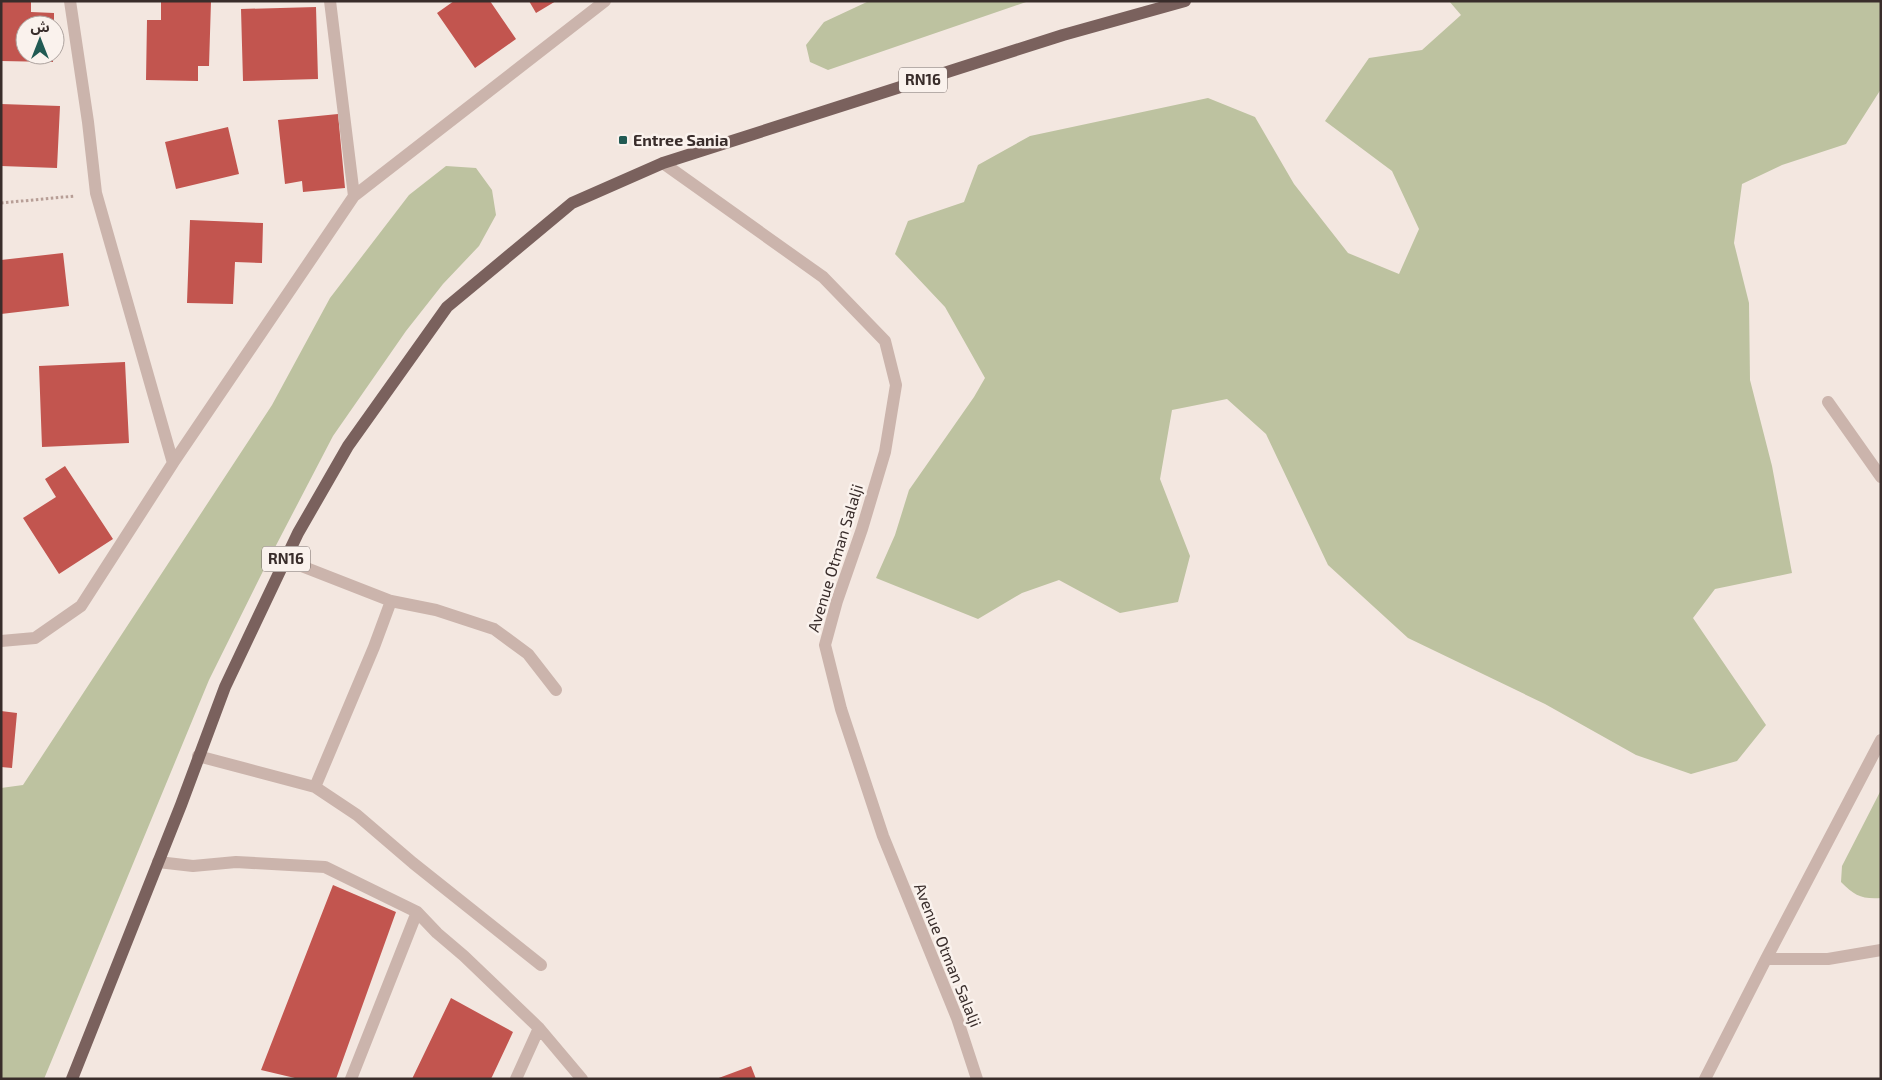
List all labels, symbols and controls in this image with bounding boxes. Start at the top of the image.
north arrow [15,15,65,65]
text: ش [30,18,50,35]
road number: RN16 [899,68,947,92]
place label: Entree Sania [633,130,728,149]
marker: Entree Sania [617,134,629,146]
street label: Avenue Otman Salalji [803,482,867,634]
road number: RN16 [262,546,310,572]
street label: Avenue Otman Salalji [910,880,986,1030]

